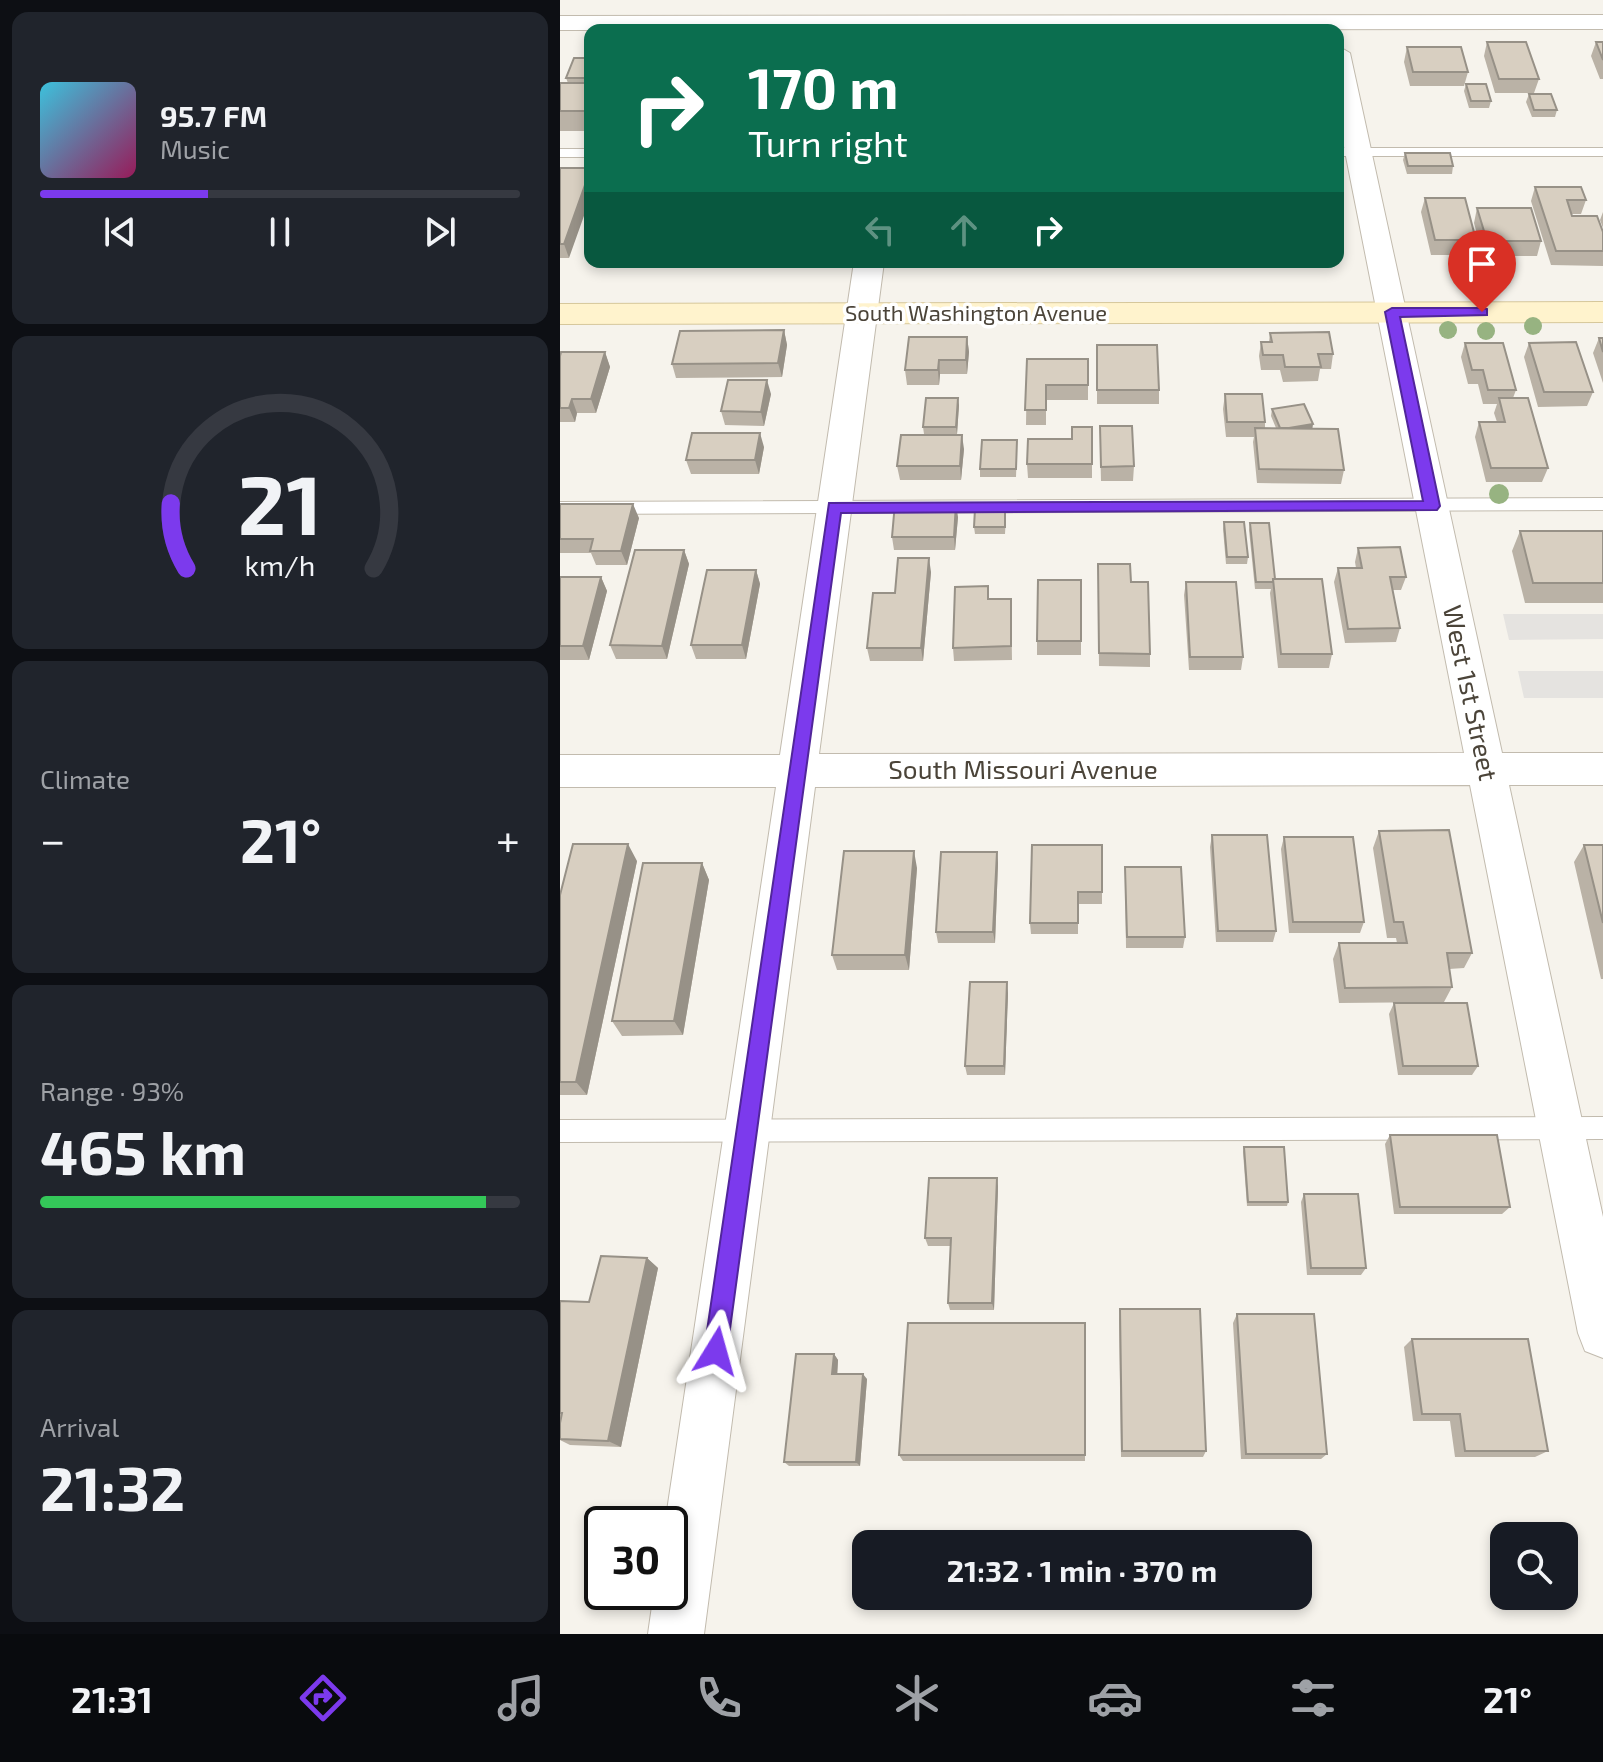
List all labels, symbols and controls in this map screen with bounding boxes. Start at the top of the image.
text: 170 m [748,53,899,120]
icon: right [616,56,720,160]
text: 95.7 FM [160,97,267,133]
text: Turn right [748,121,908,164]
text: Music [160,133,230,164]
icon: left [858,208,902,252]
icon: ahead [942,208,986,252]
icon: right [1026,208,1070,252]
icon: previous [98,210,142,254]
icon: pause [258,210,302,254]
icon: next [418,210,462,254]
pin [1448,230,1516,312]
icon: arrive [1460,242,1504,286]
street label: South Washington Avenue [845,299,1107,325]
text: 21 [238,451,322,551]
text: km/h [245,547,315,582]
street label: West 1st Street [1438,602,1505,783]
street label: South Missouri Avenue [888,753,1158,784]
text: Climate [40,763,130,794]
text: 21° [240,803,321,875]
text: − [40,812,66,865]
text: + [496,812,520,865]
text: Range · 93% [40,1075,184,1106]
text: 465 km [40,1115,246,1187]
position arrow [674,1309,758,1393]
text: Arrival [40,1411,119,1442]
text: 21:32 [40,1451,185,1523]
speed limit sign: 30 [584,1506,688,1610]
map controls [1490,1522,1578,1610]
button: search [1490,1522,1578,1610]
text: 21:32 · 1 min · 370 m [947,1552,1217,1588]
icon: directions [295,1670,351,1726]
icon: music [493,1670,549,1726]
icon: phone [691,1670,747,1726]
icon: climate [889,1670,945,1726]
icon: car [1087,1670,1143,1726]
icon: filters [1285,1670,1341,1726]
text: 21:31 [71,1677,153,1720]
text: 21° [1483,1677,1532,1720]

